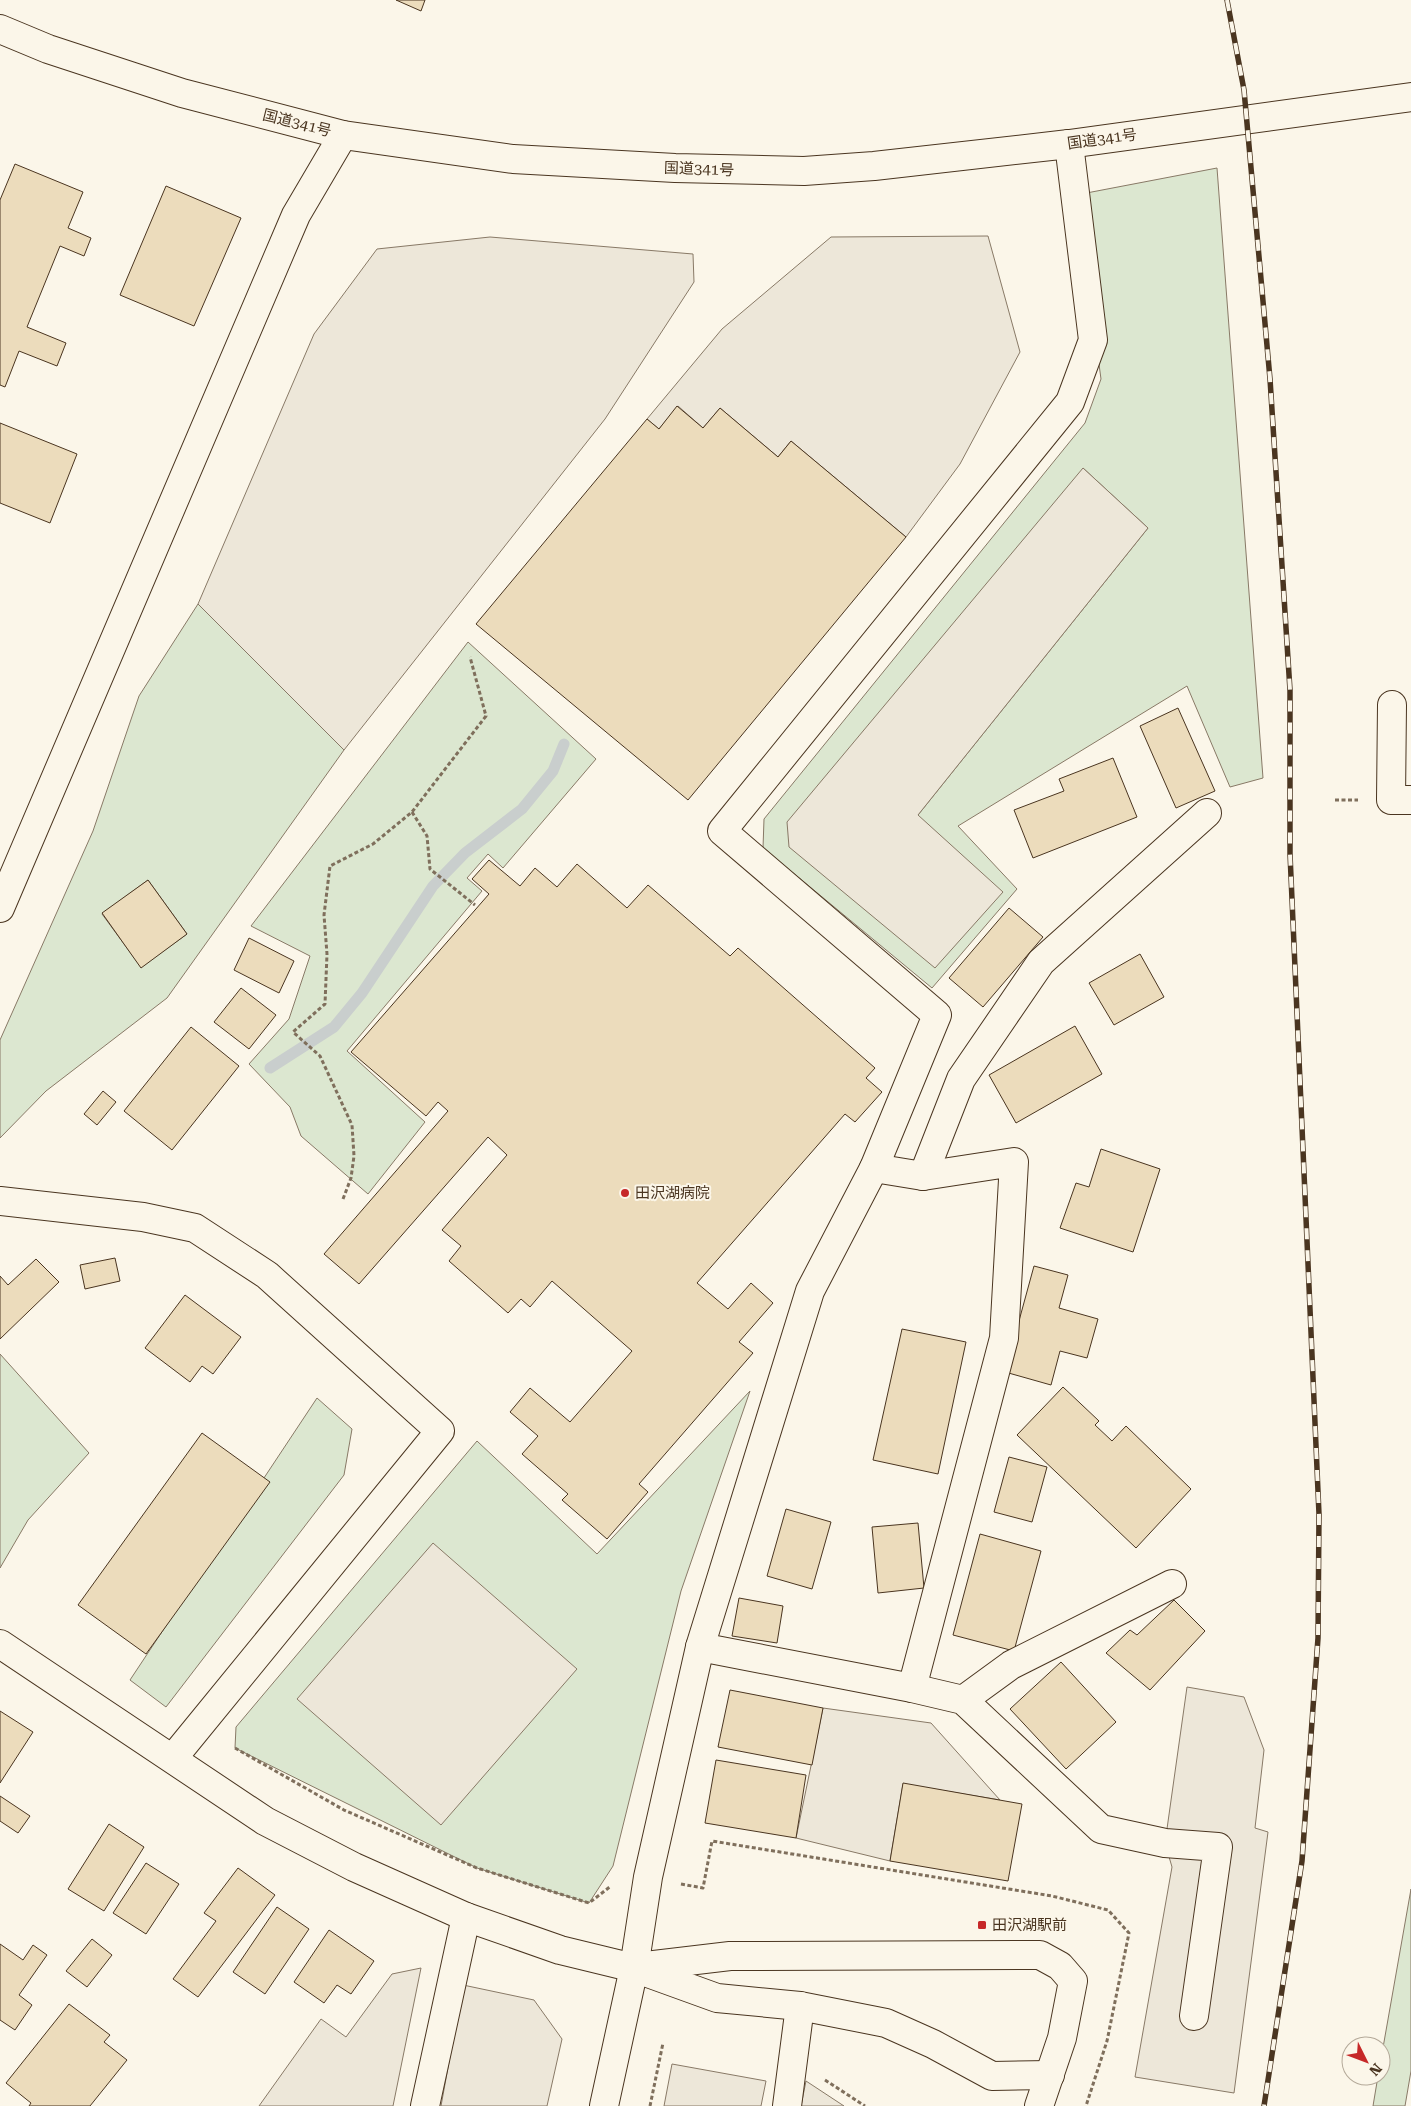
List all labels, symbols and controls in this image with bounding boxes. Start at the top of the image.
street label: 国道341号 [261,106,333,140]
street label: 国道341号 [1066,125,1138,153]
street label: 国道341号 [664,159,734,179]
place label: 田沢湖病院 [635,1184,710,1202]
marker: 田沢湖病院 [619,1187,631,1199]
place label: 田沢湖駅前 [992,1916,1067,1934]
marker: 田沢湖駅前 [976,1919,988,1931]
north arrow [1341,2036,1391,2086]
text: N [1366,2060,1385,2079]

